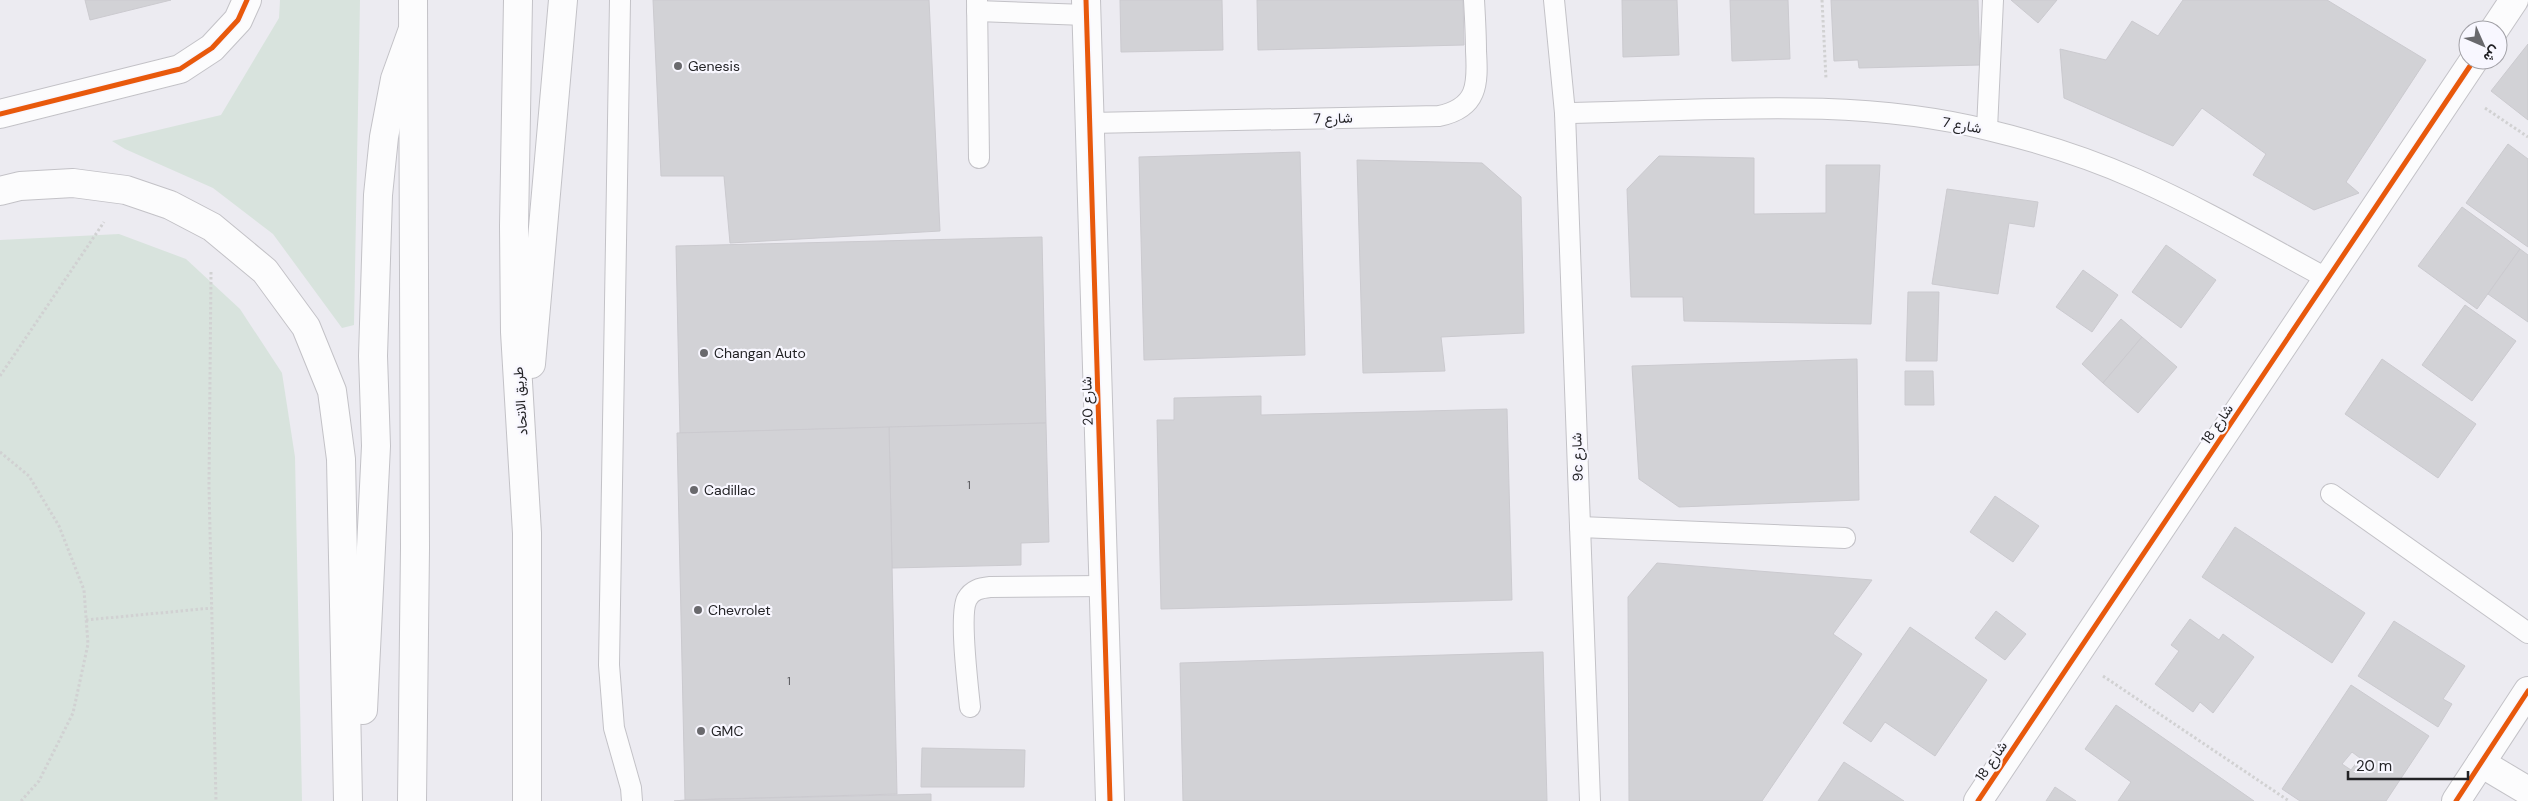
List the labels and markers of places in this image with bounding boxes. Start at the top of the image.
place label: Genesis [688,57,740,75]
marker: Genesis [672,60,684,72]
place label: Changan Auto [714,344,806,362]
marker: Changan Auto [698,347,710,359]
place label: Cadillac [704,481,756,499]
marker: Cadillac [688,484,700,496]
place label: Chevrolet [708,601,771,619]
marker: Chevrolet [692,604,704,616]
place label: GMC [711,722,743,740]
marker: GMC [695,725,707,737]

